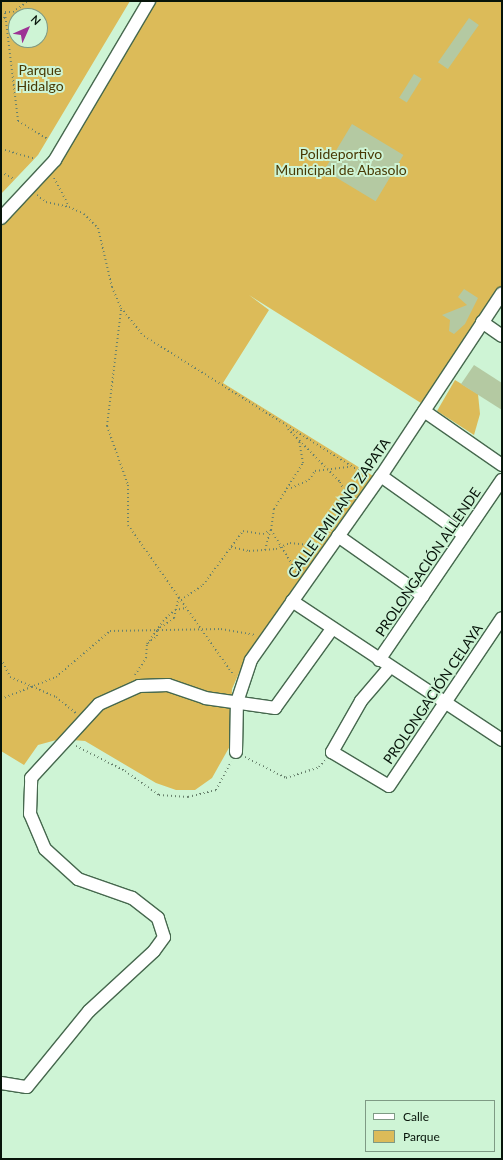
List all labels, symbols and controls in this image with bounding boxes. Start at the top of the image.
north arrow [8,8,48,48]
text: N [29,12,44,27]
park label: Parque Hidalgo [16,62,64,94]
park label: Polideportivo Municipal de Abasolo [275,146,407,178]
street label: CALLE EMILIANO ZAPATA [284,435,394,581]
street label: PROLONGACIÓN ALLENDE [372,484,484,640]
street label: PROLONGACIÓN CELAYA [380,621,486,767]
legend [365,1100,495,1152]
text: Calle [403,1109,429,1124]
text: Parque [403,1129,440,1144]

